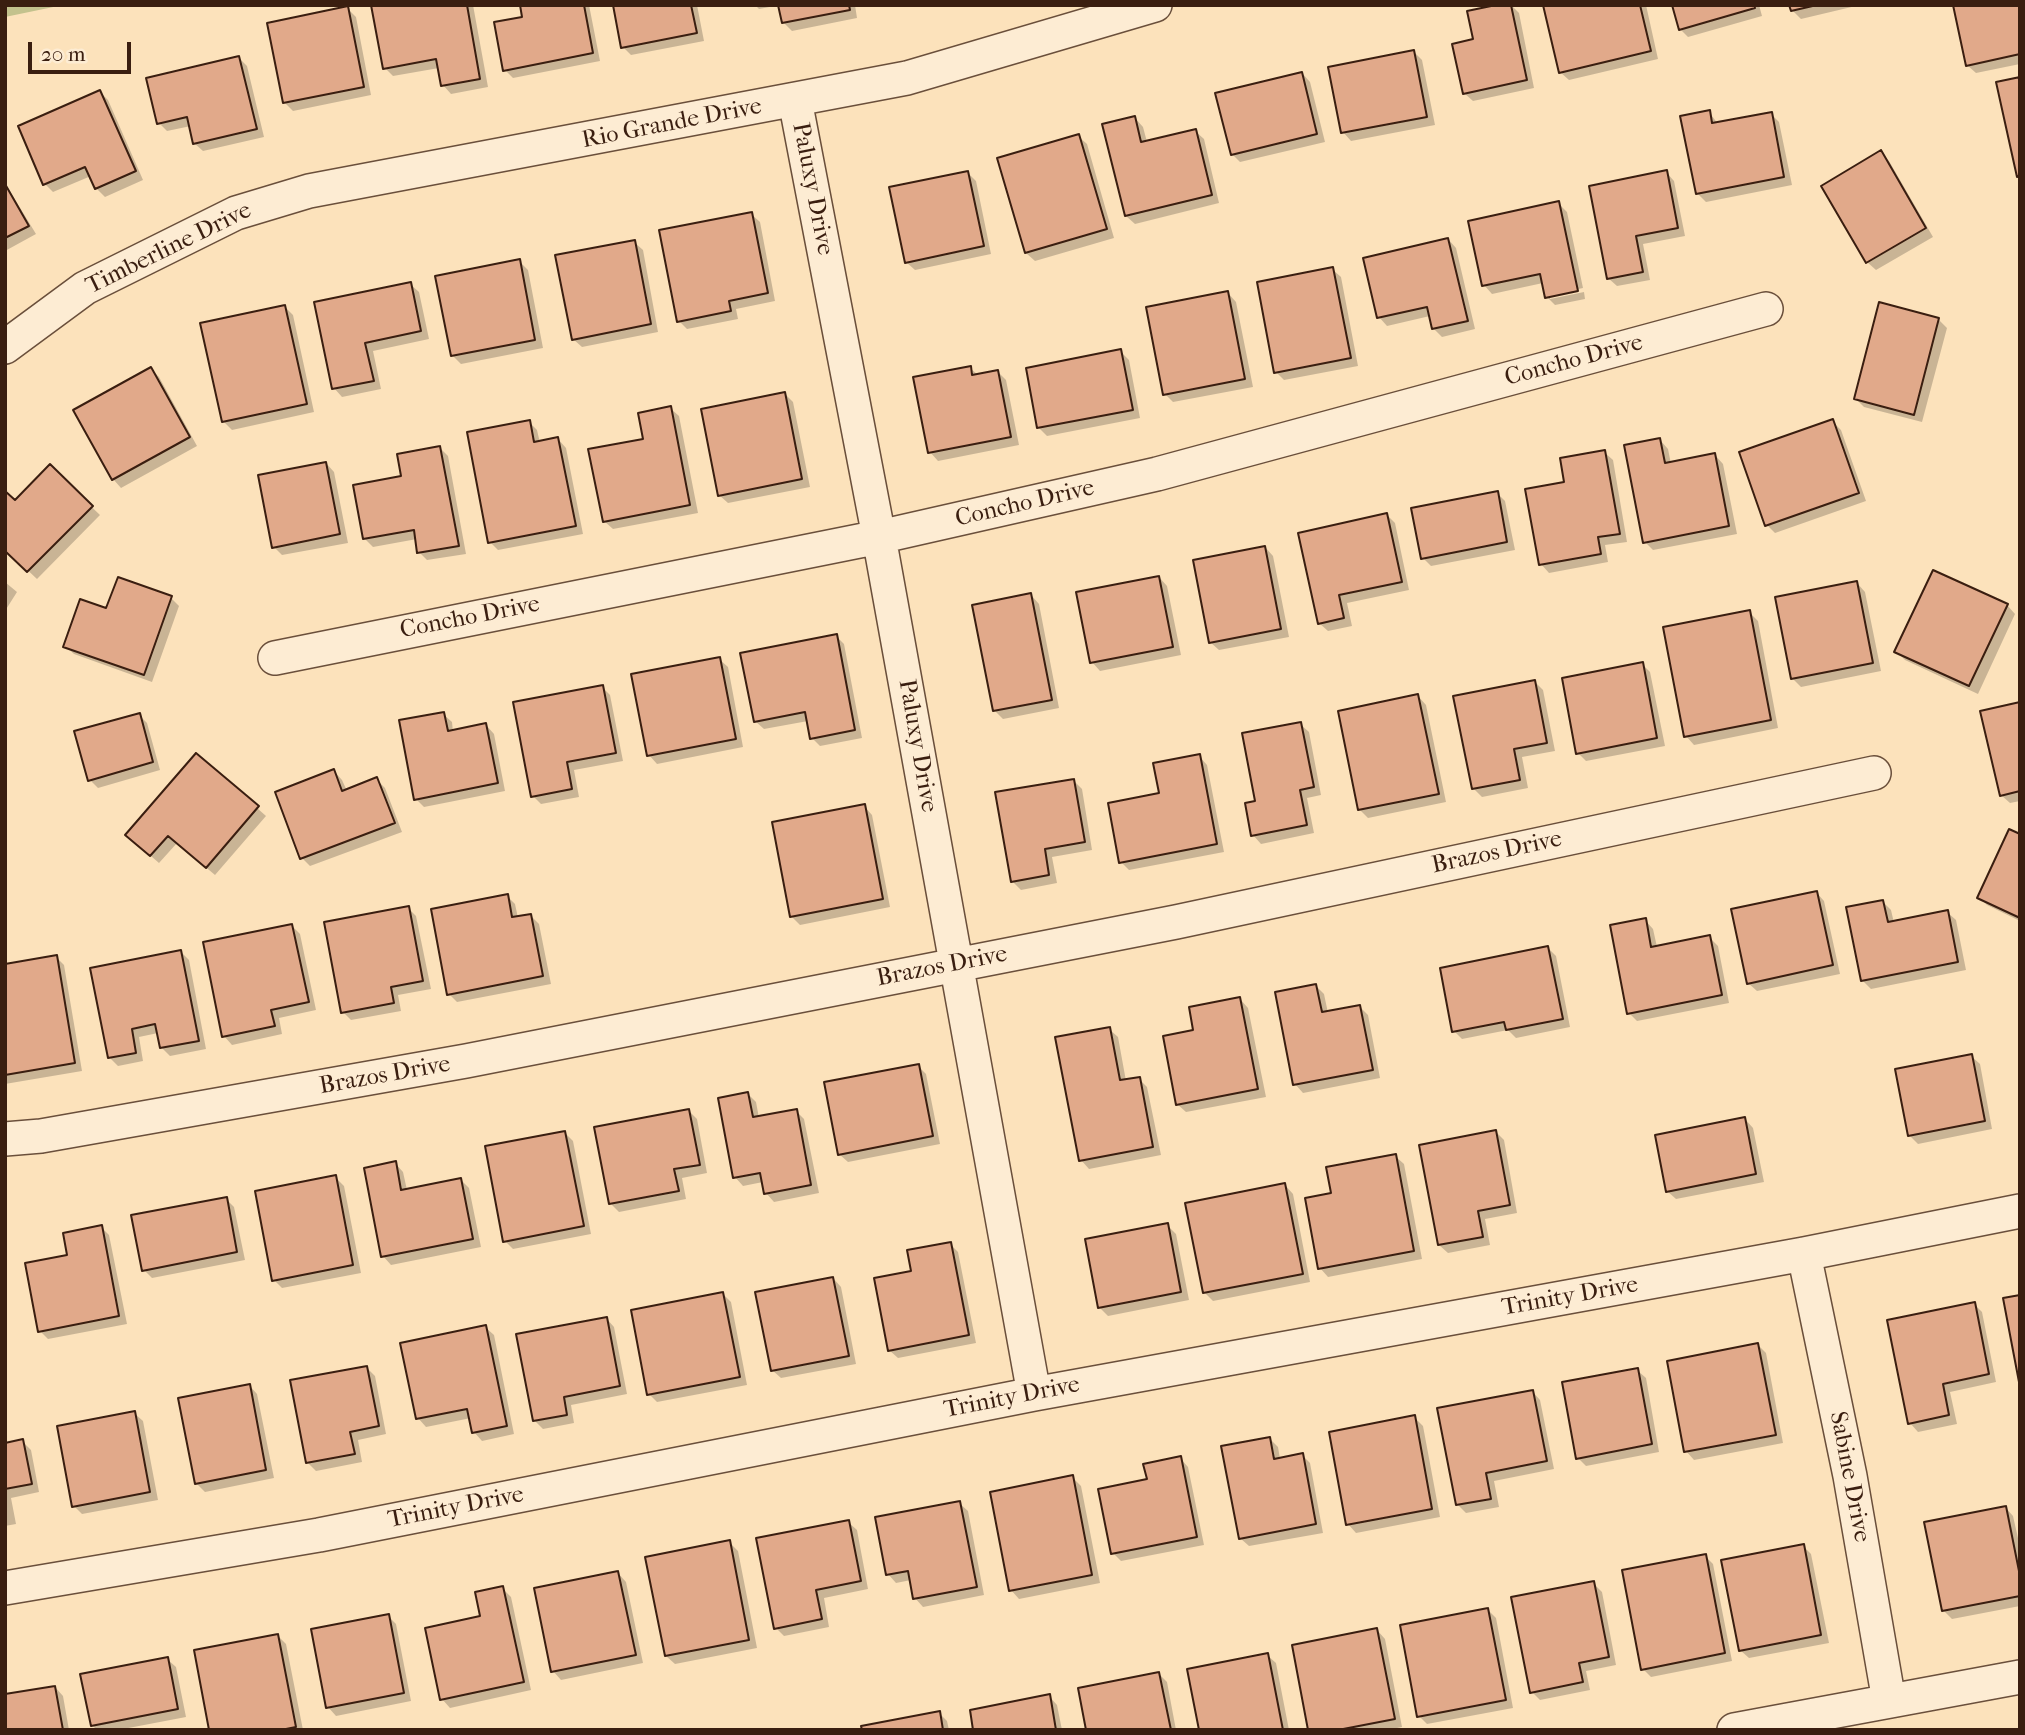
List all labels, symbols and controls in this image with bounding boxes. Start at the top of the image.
scale bar [32,28,135,72]
text: 20 m [41,42,85,66]
street label: Rio Grande Drive [580,92,764,156]
street label: Paluxy Drive [785,120,839,258]
street label: Timberline Drive [82,197,256,301]
street label: Concho Drive [1502,329,1646,393]
street label: Concho Drive [953,474,1097,534]
street label: Concho Drive [398,590,542,646]
street label: Paluxy Drive [891,677,943,815]
street label: Brazos Drive [1429,825,1565,881]
street label: Brazos Drive [874,940,1010,994]
street label: Brazos Drive [317,1050,453,1102]
street label: Trinity Drive [1500,1271,1640,1323]
street label: Trinity Drive [942,1371,1082,1425]
street label: Sabine Drive [1822,1409,1876,1545]
street label: Trinity Drive [386,1481,526,1535]

